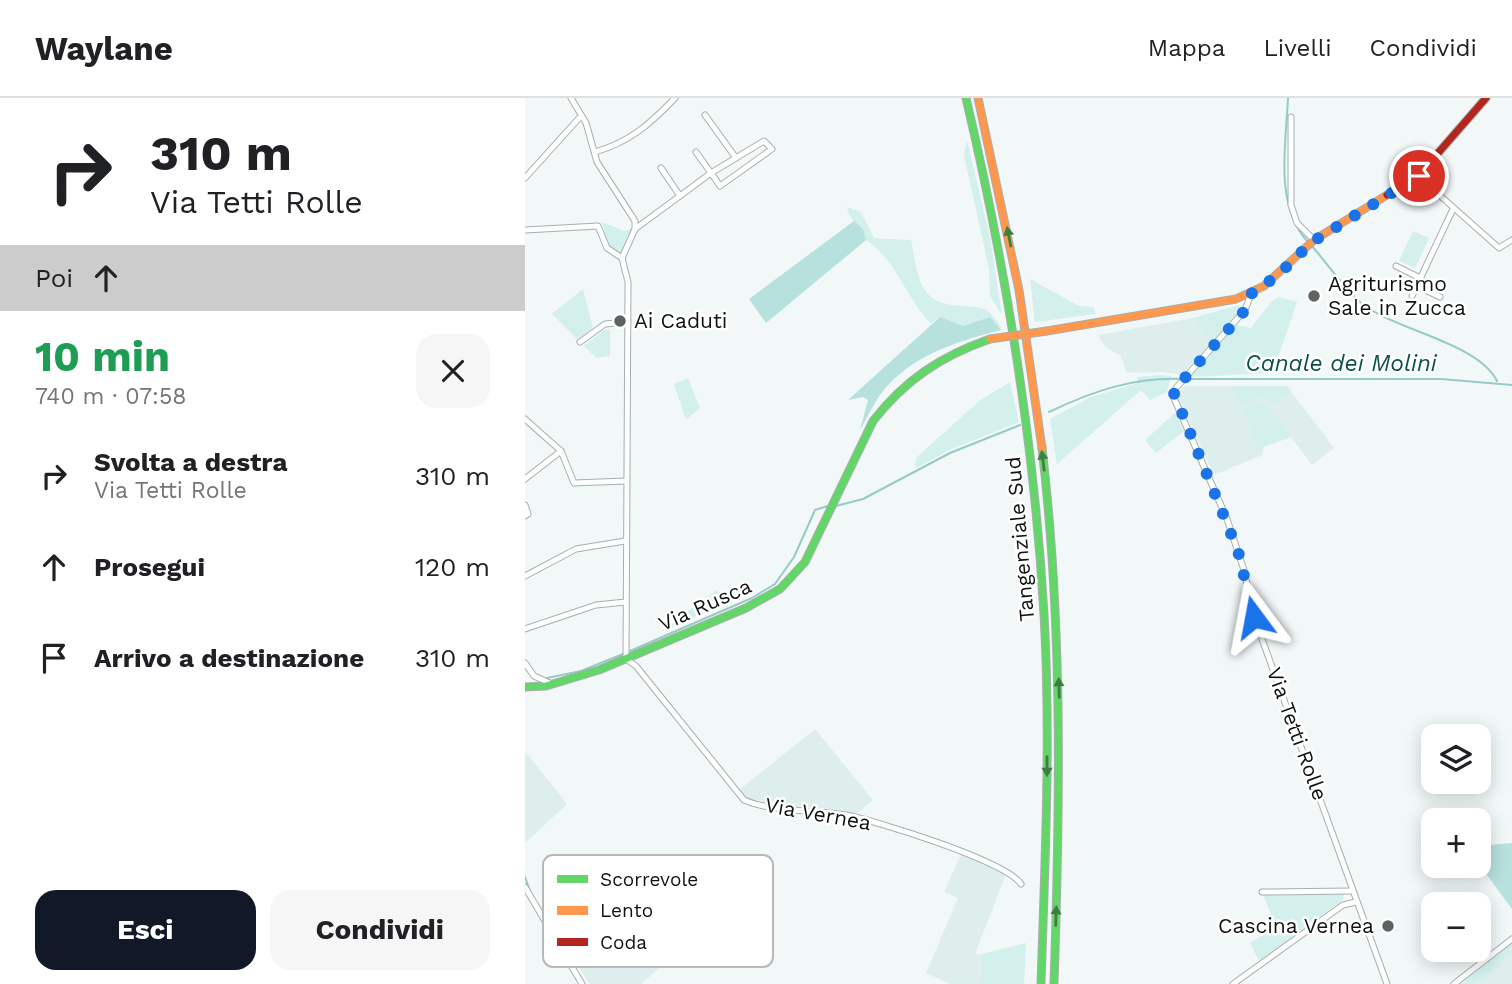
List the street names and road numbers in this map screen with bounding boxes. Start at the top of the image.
street label: Tangenziale Sud [1000,455,1039,623]
street label: Via Rusca [654,573,755,636]
street label: Via Tetti Rolle [1262,664,1333,804]
street label: Via Vernea [763,792,873,835]

